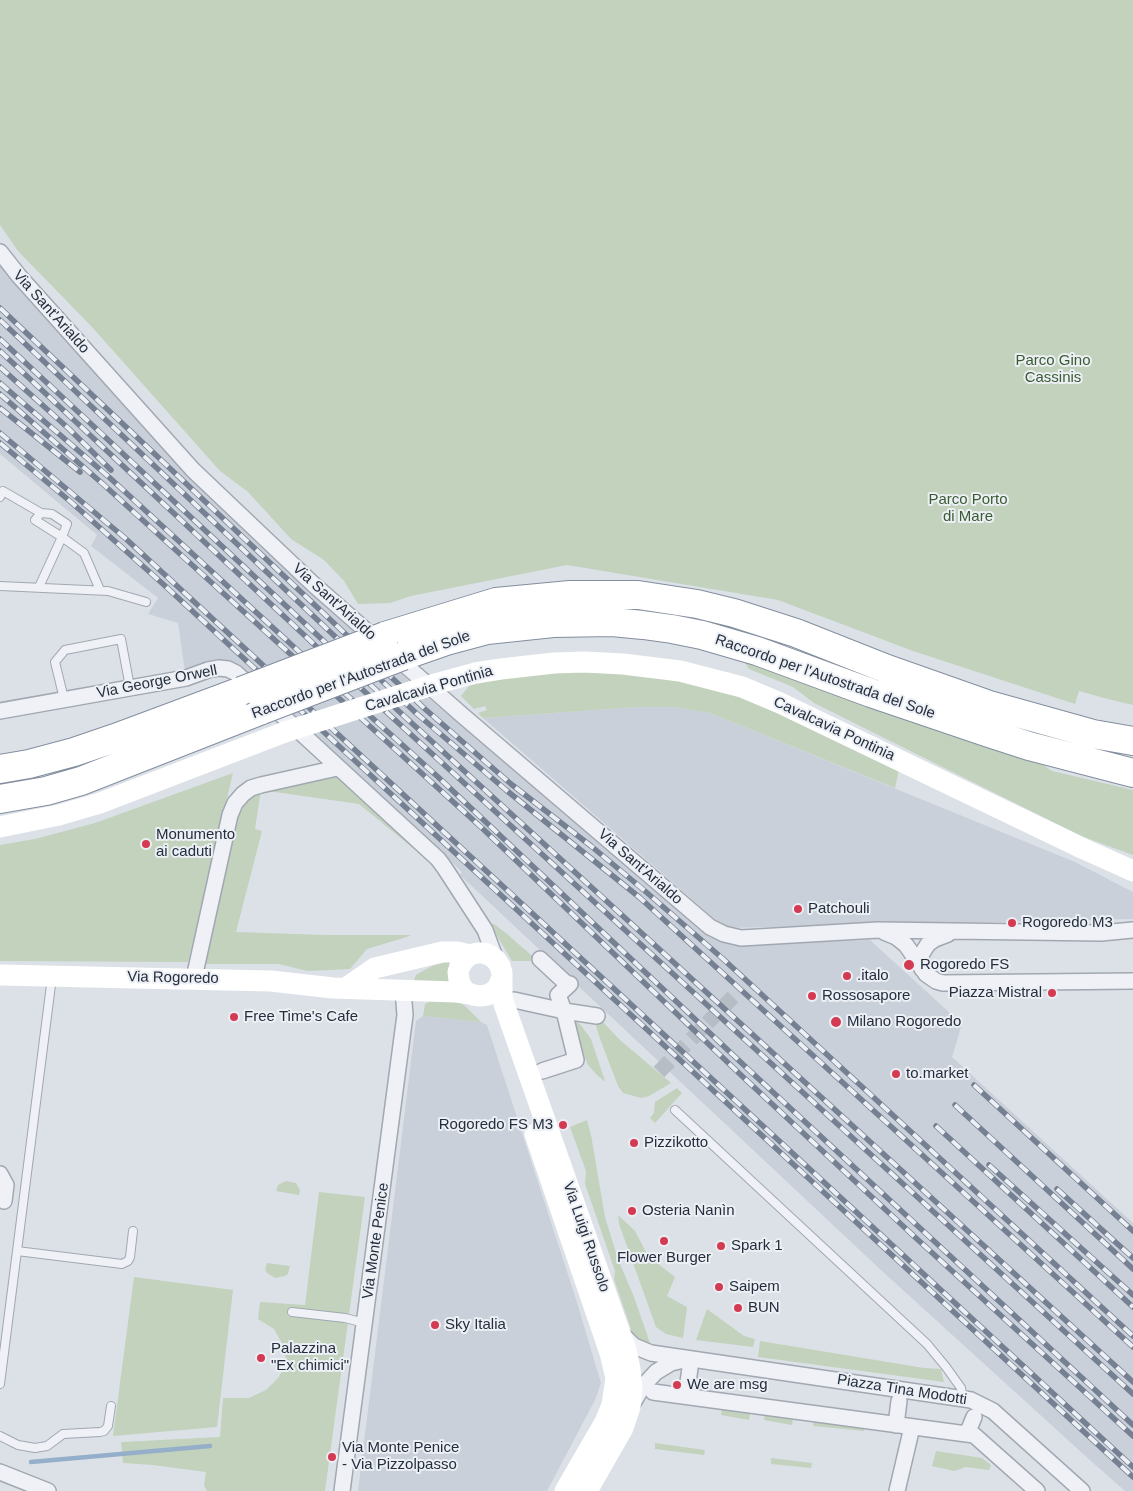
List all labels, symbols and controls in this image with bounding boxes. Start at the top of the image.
street label: Via Sant'Arialdo [9,267,93,357]
park label: Parco Gino Cassinis [1015,352,1091,387]
park label: Parco Porto di Mare [928,491,1008,526]
street label: Via Sant'Arialdo [289,560,379,644]
street label: Raccordo per l'Autostrada del Sole [249,627,473,723]
street label: Raccordo per l'Autostrada del Sole [713,631,937,723]
street label: Via George Orwell [95,661,219,703]
street label: Cavalcavia Pontinia [363,662,495,716]
street label: Cavalcavia Pontinia [770,693,898,765]
street label: Via Sant'Arialdo [594,825,686,909]
place label: Monumento ai caduti [156,826,235,861]
marker: Monumento ai caduti [140,838,152,850]
place label: Patchouli [808,900,870,918]
marker: Patchouli [792,903,804,915]
place label: Rogoredo M3 [1022,914,1113,932]
marker: Rogoredo M3 [1006,917,1018,929]
place label: Rogoredo FS [920,956,1009,974]
marker: Rogoredo FS [902,958,916,972]
place label: .italo [857,967,889,985]
street label: Via Rogoredo [127,968,219,988]
marker: .italo [841,970,853,982]
place label: Piazza Mistral [949,984,1042,1002]
place label: Rossosapore [822,987,910,1005]
marker: Piazza Mistral [1046,987,1058,999]
marker: Rossosapore [806,990,818,1002]
place label: Free Time's Cafe [244,1008,358,1026]
marker: Free Time's Cafe [228,1011,240,1023]
place label: Milano Rogoredo [847,1013,961,1031]
marker: Milano Rogoredo [829,1015,843,1029]
place label: to.market [906,1065,969,1083]
marker: to.market [890,1068,902,1080]
place label: Rogoredo FS M3 [439,1116,553,1134]
marker: Rogoredo FS M3 [557,1119,569,1131]
place label: Pizzikotto [644,1134,708,1152]
marker: Pizzikotto [628,1137,640,1149]
street label: Via Luigi Russolo [559,1179,613,1295]
street label: Via Monte Penice [359,1182,393,1300]
place label: Osteria Nanìn [642,1202,735,1220]
marker: Osteria Nanìn [626,1205,638,1217]
marker: Flower Burger [658,1235,670,1247]
place label: Spark 1 [731,1237,783,1255]
marker: Spark 1 [715,1240,727,1252]
place label: Flower Burger [617,1249,711,1267]
place label: Saipem [729,1278,780,1296]
marker: Saipem [713,1281,725,1293]
place label: BUN [748,1299,780,1317]
marker: BUN [732,1302,744,1314]
place label: Sky Italia [445,1316,506,1334]
marker: Sky Italia [429,1319,441,1331]
place label: Palazzina "Ex chimici" [271,1340,349,1375]
marker: Palazzina "Ex chimici" [255,1352,267,1364]
street label: Piazza Tina Modotti [836,1371,968,1409]
place label: We are msg [687,1376,768,1394]
marker: We are msg [671,1379,683,1391]
place label: Via Monte Penice - Via Pizzolpasso [342,1439,459,1474]
marker: Via Monte Penice - Via Pizzolpasso [326,1451,338,1463]

